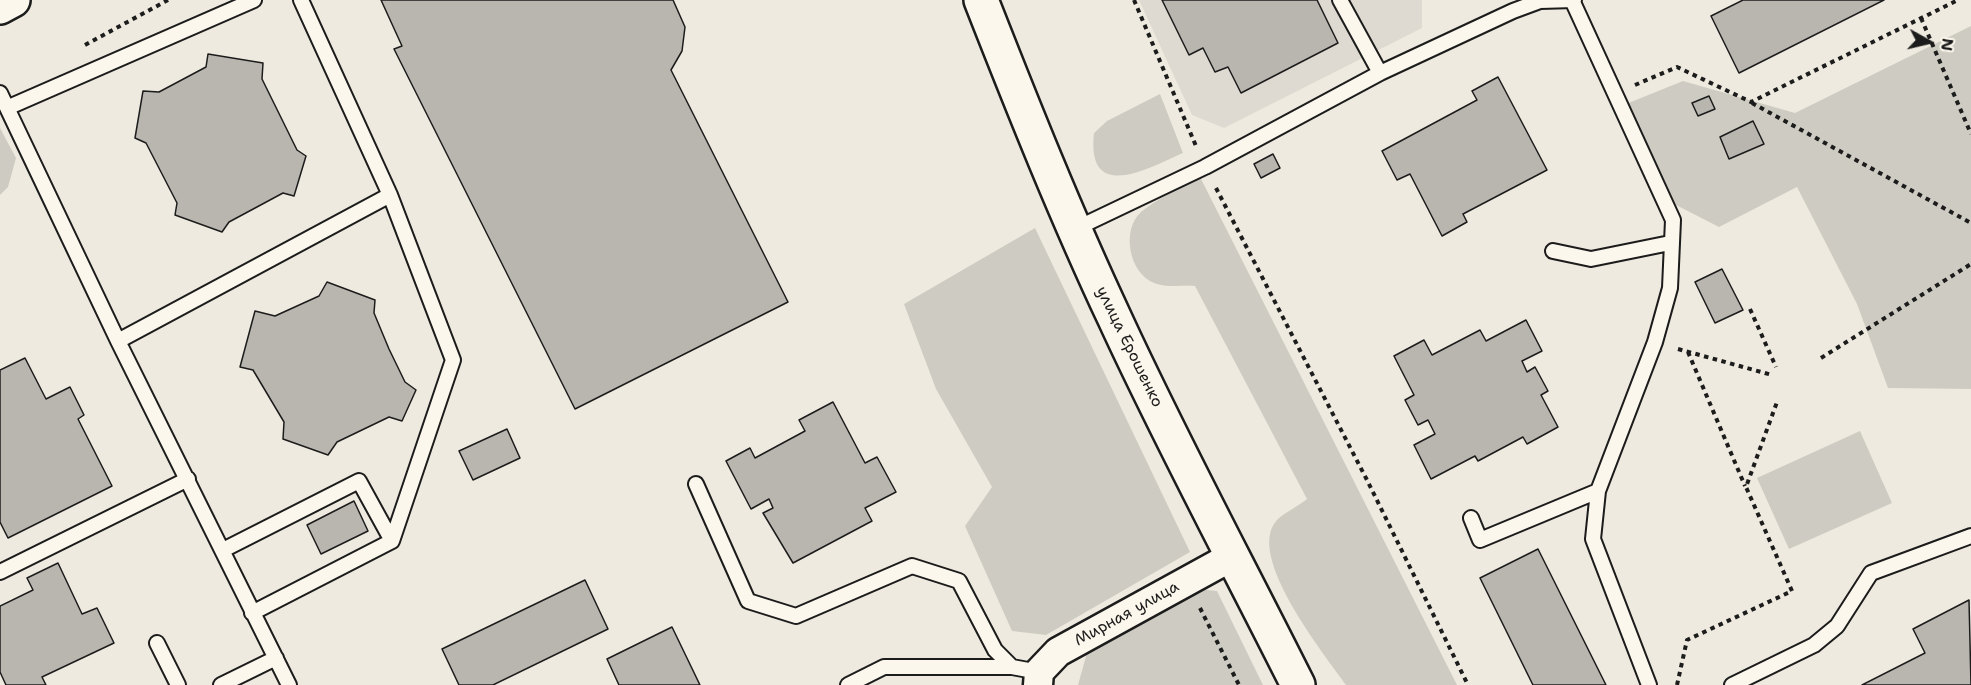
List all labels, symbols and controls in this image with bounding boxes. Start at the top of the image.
north arrow [1899,12,1959,72]
text: N [1936,37,1959,52]
street label: улица Ерошенко [1091,283,1167,411]
street label: Мирная улица [1071,577,1183,651]

